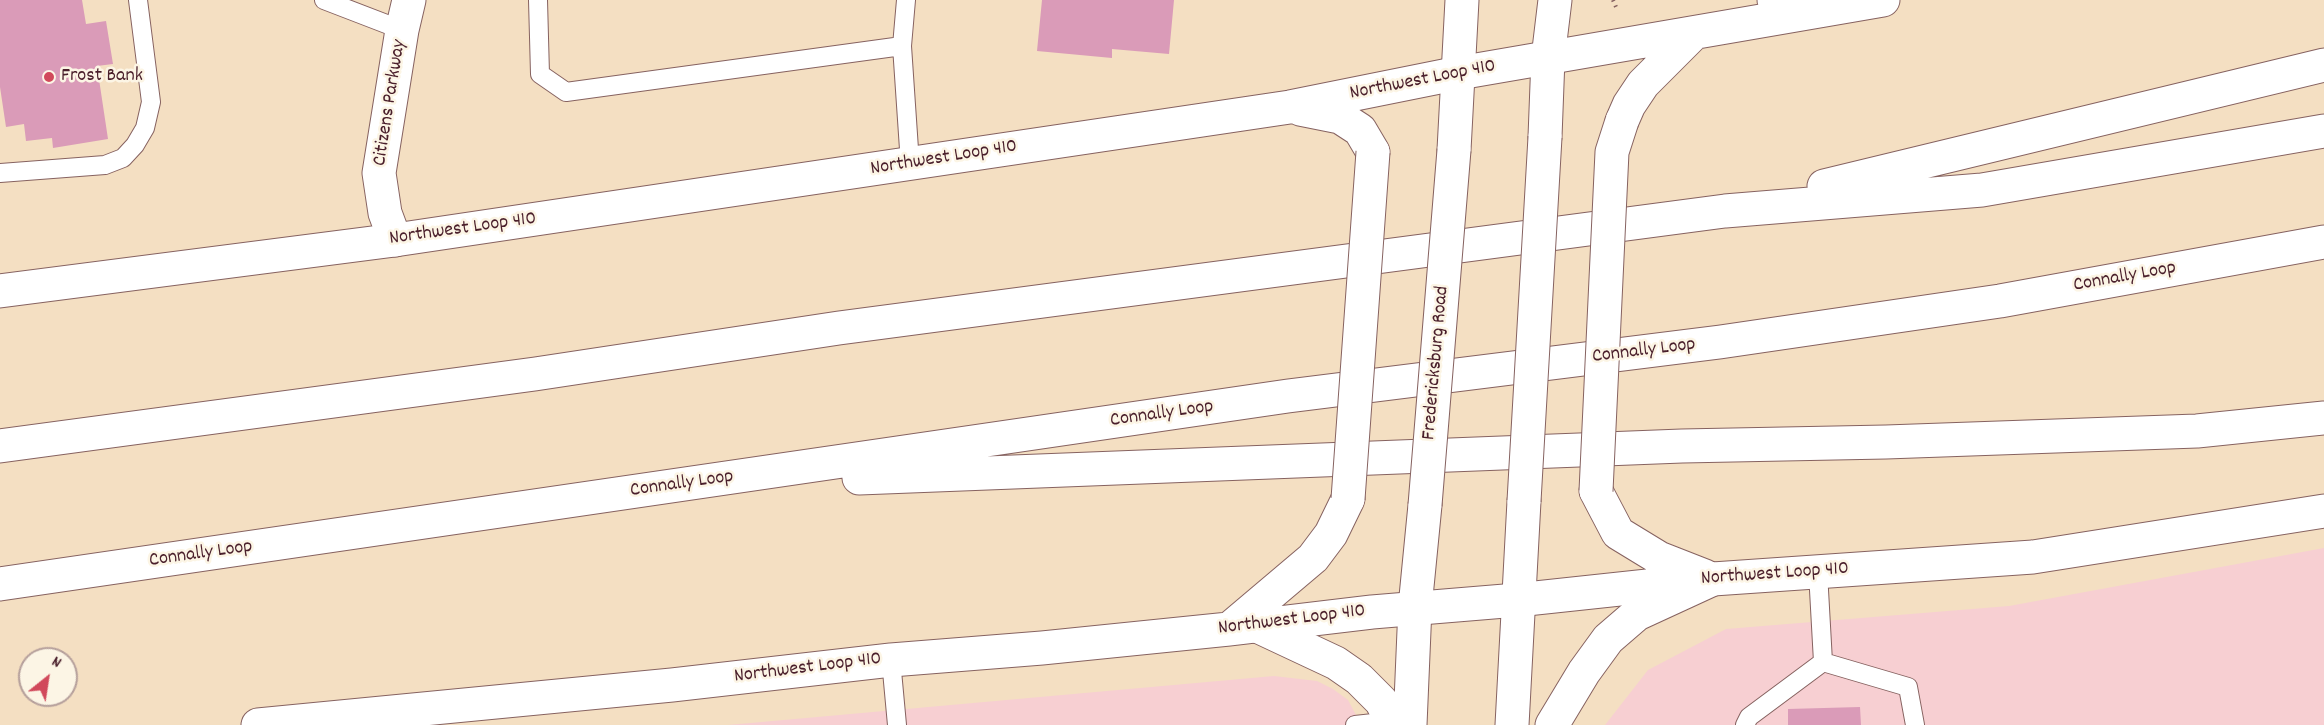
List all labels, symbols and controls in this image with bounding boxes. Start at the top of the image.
street label: Citizens Parkway [369,38,413,168]
street label: Northwest Loop 410 [1348,55,1498,107]
place label: Frost Bank [61,65,143,89]
marker: Frost Bank [42,70,56,84]
street label: Northwest Loop 410 [869,136,1019,182]
street label: Northwest Loop 410 [388,208,538,252]
street label: Connally Loop [2072,257,2178,299]
street label: Fredericksburg Road [1418,285,1456,441]
street label: Connally Loop [1591,334,1697,370]
street label: Connally Loop [1109,396,1215,434]
street label: Connally Loop [629,466,735,504]
street label: Connally Loop [148,536,254,574]
street label: Northwest Loop 410 [1700,558,1850,592]
street label: Northwest Loop 410 [1217,600,1367,642]
north arrow [18,647,78,707]
street label: Northwest Loop 410 [733,648,883,690]
text: N [47,651,65,675]

